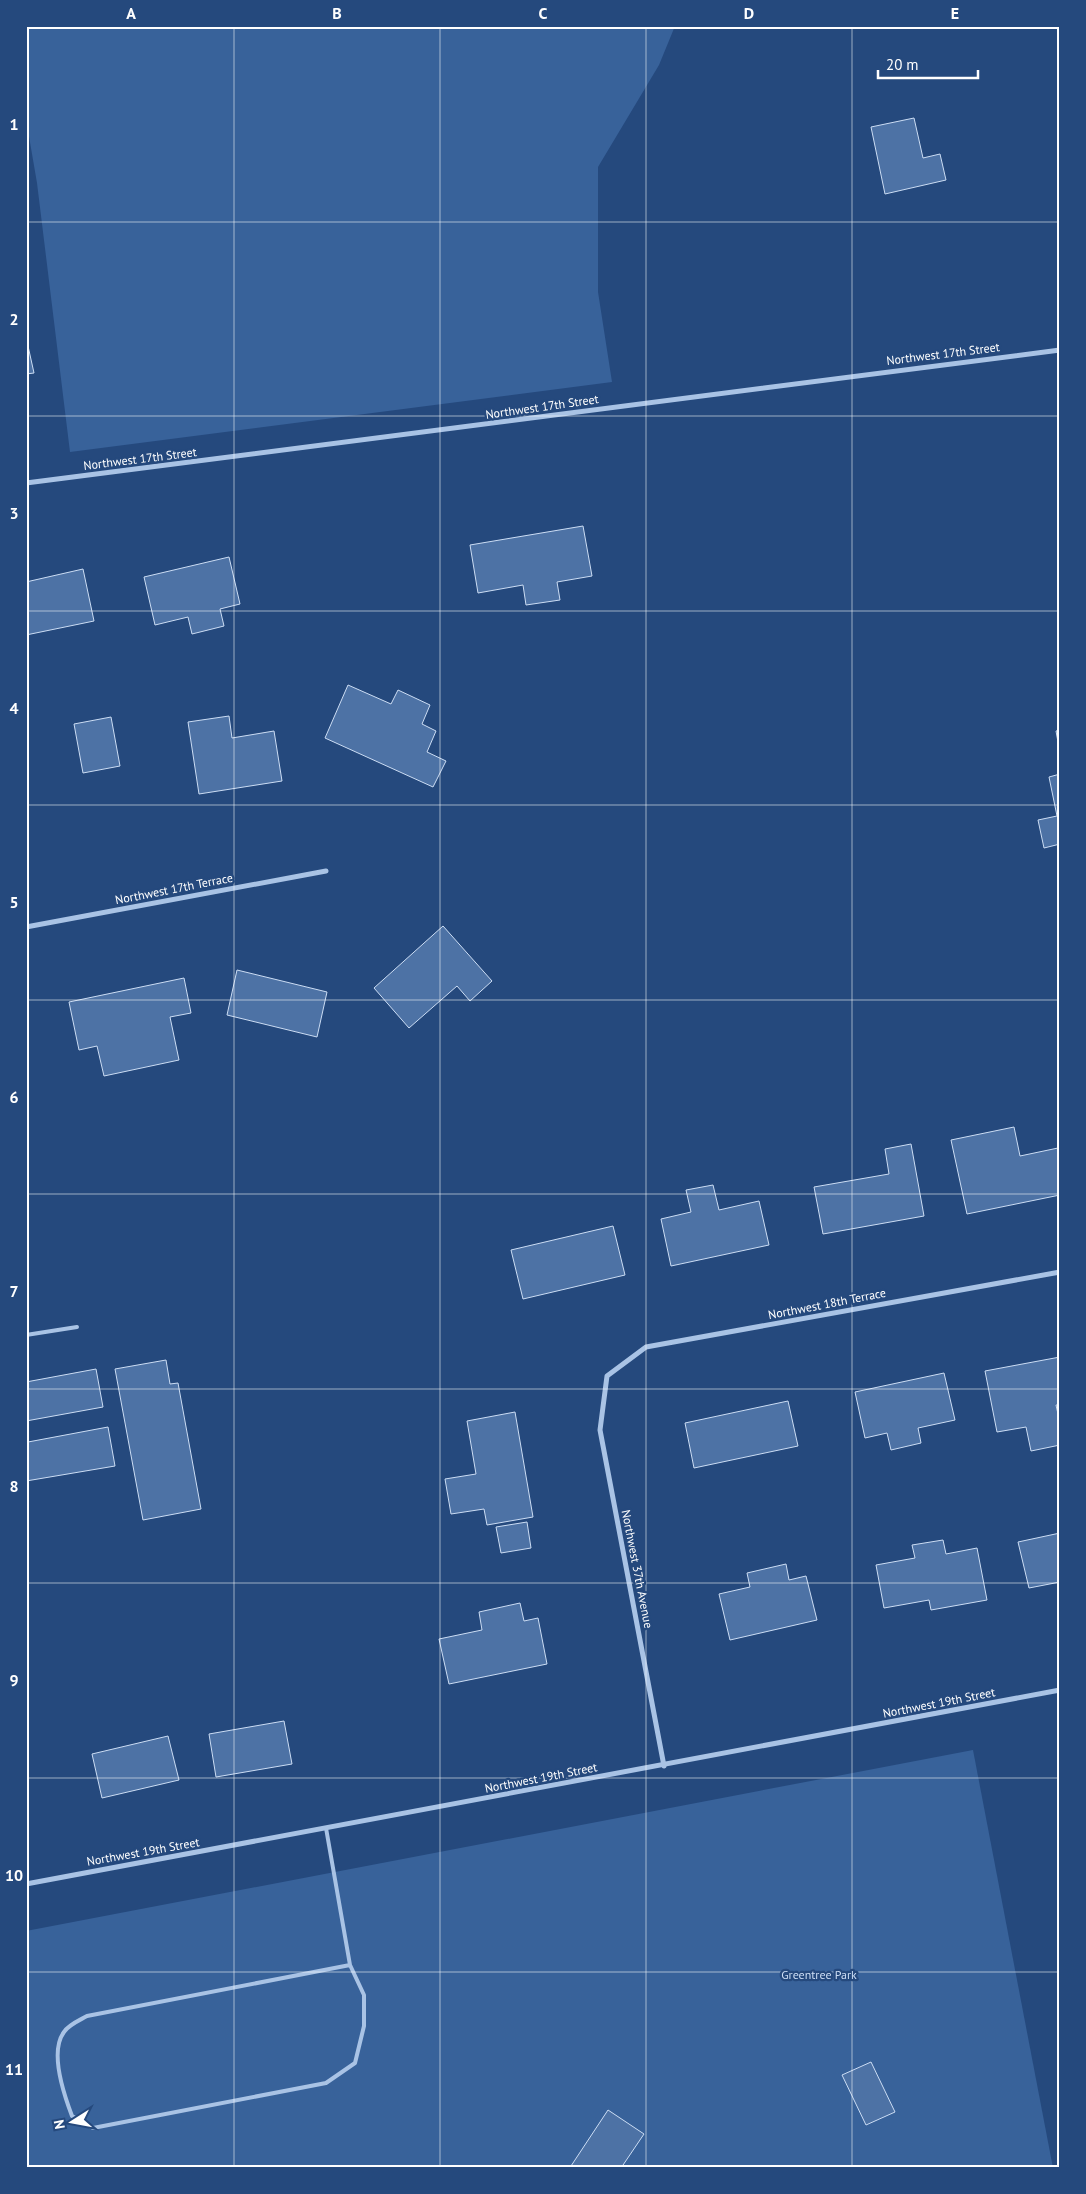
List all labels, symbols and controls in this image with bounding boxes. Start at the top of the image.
text: A [126,3,136,23]
text: B [332,3,342,23]
text: C [539,3,548,23]
text: D [744,3,754,23]
text: E [951,3,959,23]
scale bar [878,48,978,80]
text: 20 m [886,55,919,74]
text: 1 [9,114,19,134]
text: 2 [9,309,19,329]
street label: Northwest 17th Street [885,339,1000,368]
street label: Northwest 17th Street [484,391,599,422]
street label: Northwest 17th Street [82,444,197,473]
text: 3 [9,503,19,523]
text: 4 [9,698,19,718]
street label: Northwest 17th Terrace [114,870,234,907]
text: 5 [9,892,19,912]
text: 6 [9,1087,19,1107]
text: 7 [9,1281,19,1301]
street label: Northwest 18th Terrace [767,1285,887,1322]
text: 8 [9,1476,19,1496]
street label: Northwest 37th Avenue [619,1508,656,1629]
text: 9 [9,1670,19,1690]
street label: Northwest 19th Street [881,1684,996,1721]
street label: Northwest 19th Street [483,1759,598,1796]
street label: Northwest 19th Street [85,1834,200,1869]
text: 10 [5,1865,23,1885]
park label: Greentree Park [781,1967,857,1982]
text: 11 [5,2059,23,2079]
north arrow [48,2096,98,2146]
text: N [50,2118,69,2131]

